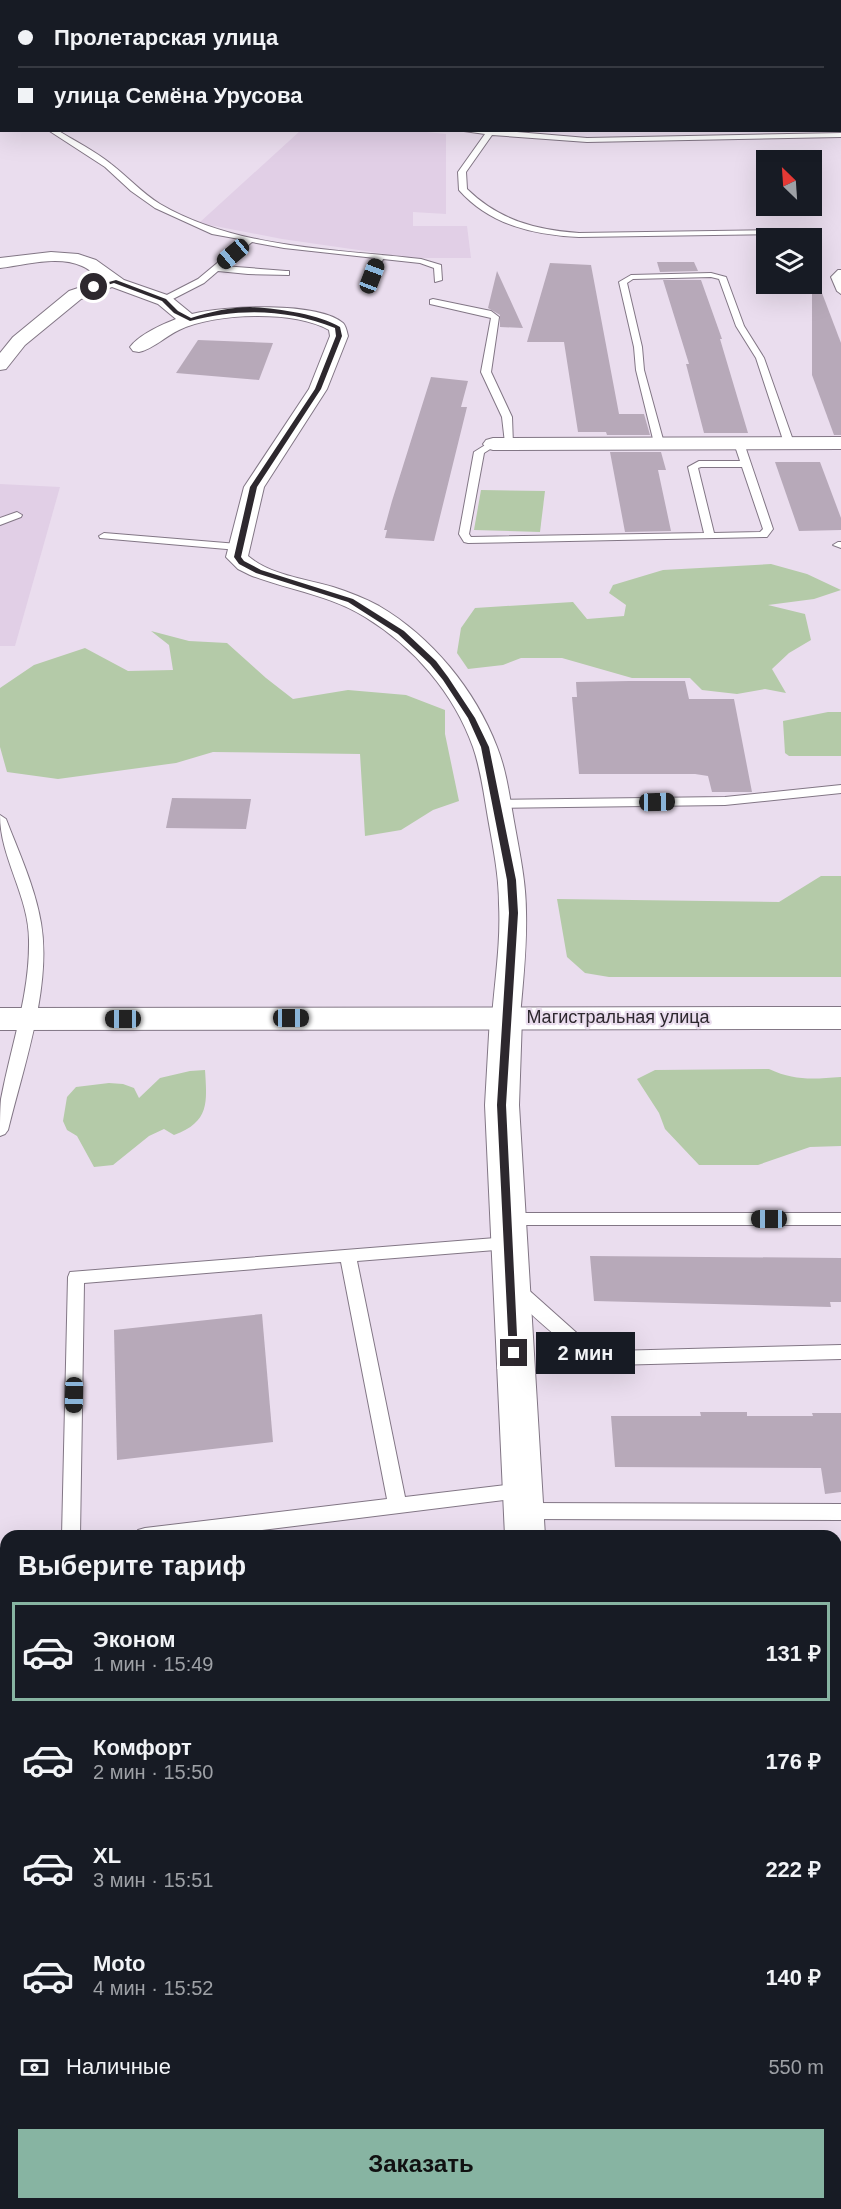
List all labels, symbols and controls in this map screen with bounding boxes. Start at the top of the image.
text: Пролетарская улица [54,25,278,50]
text: улица Семёна Урусова [54,83,302,108]
north arrow [756,150,822,216]
map controls [756,150,822,294]
button: layers [756,228,822,294]
car [213,236,253,272]
car [357,256,387,296]
route start [80,273,107,300]
car [639,793,675,811]
street label: Магистральная улица [526,1007,711,1027]
car [273,1009,309,1027]
car [105,1010,141,1028]
car [751,1210,787,1228]
callout: 2 мин [535,1332,634,1374]
route end [500,1339,527,1366]
text: 2 мин [558,1342,613,1364]
car [65,1377,83,1413]
text: Выберите тариф [18,1551,246,1581]
icon: car [21,1625,75,1679]
text: Эконом [93,1627,176,1652]
text: 131 ₽ [765,1641,821,1666]
text: 1 мин · 15:49 [93,1653,213,1675]
icon: car [21,1733,75,1787]
text: Комфорт [93,1735,192,1760]
text: 176 ₽ [765,1749,821,1774]
text: 2 мин · 15:50 [93,1761,213,1783]
icon: car [21,1841,75,1895]
text: XL [93,1843,121,1868]
text: 222 ₽ [765,1857,821,1882]
text: 3 мин · 15:51 [93,1869,213,1891]
icon: car [21,1949,75,2003]
text: Moto [93,1951,146,1976]
text: 140 ₽ [765,1965,821,1990]
text: 4 мин · 15:52 [93,1977,213,1999]
icon: cash [18,2051,51,2084]
text: Наличные [66,2054,171,2079]
text: 550 m [768,2056,824,2078]
button: Заказать [18,2129,824,2198]

